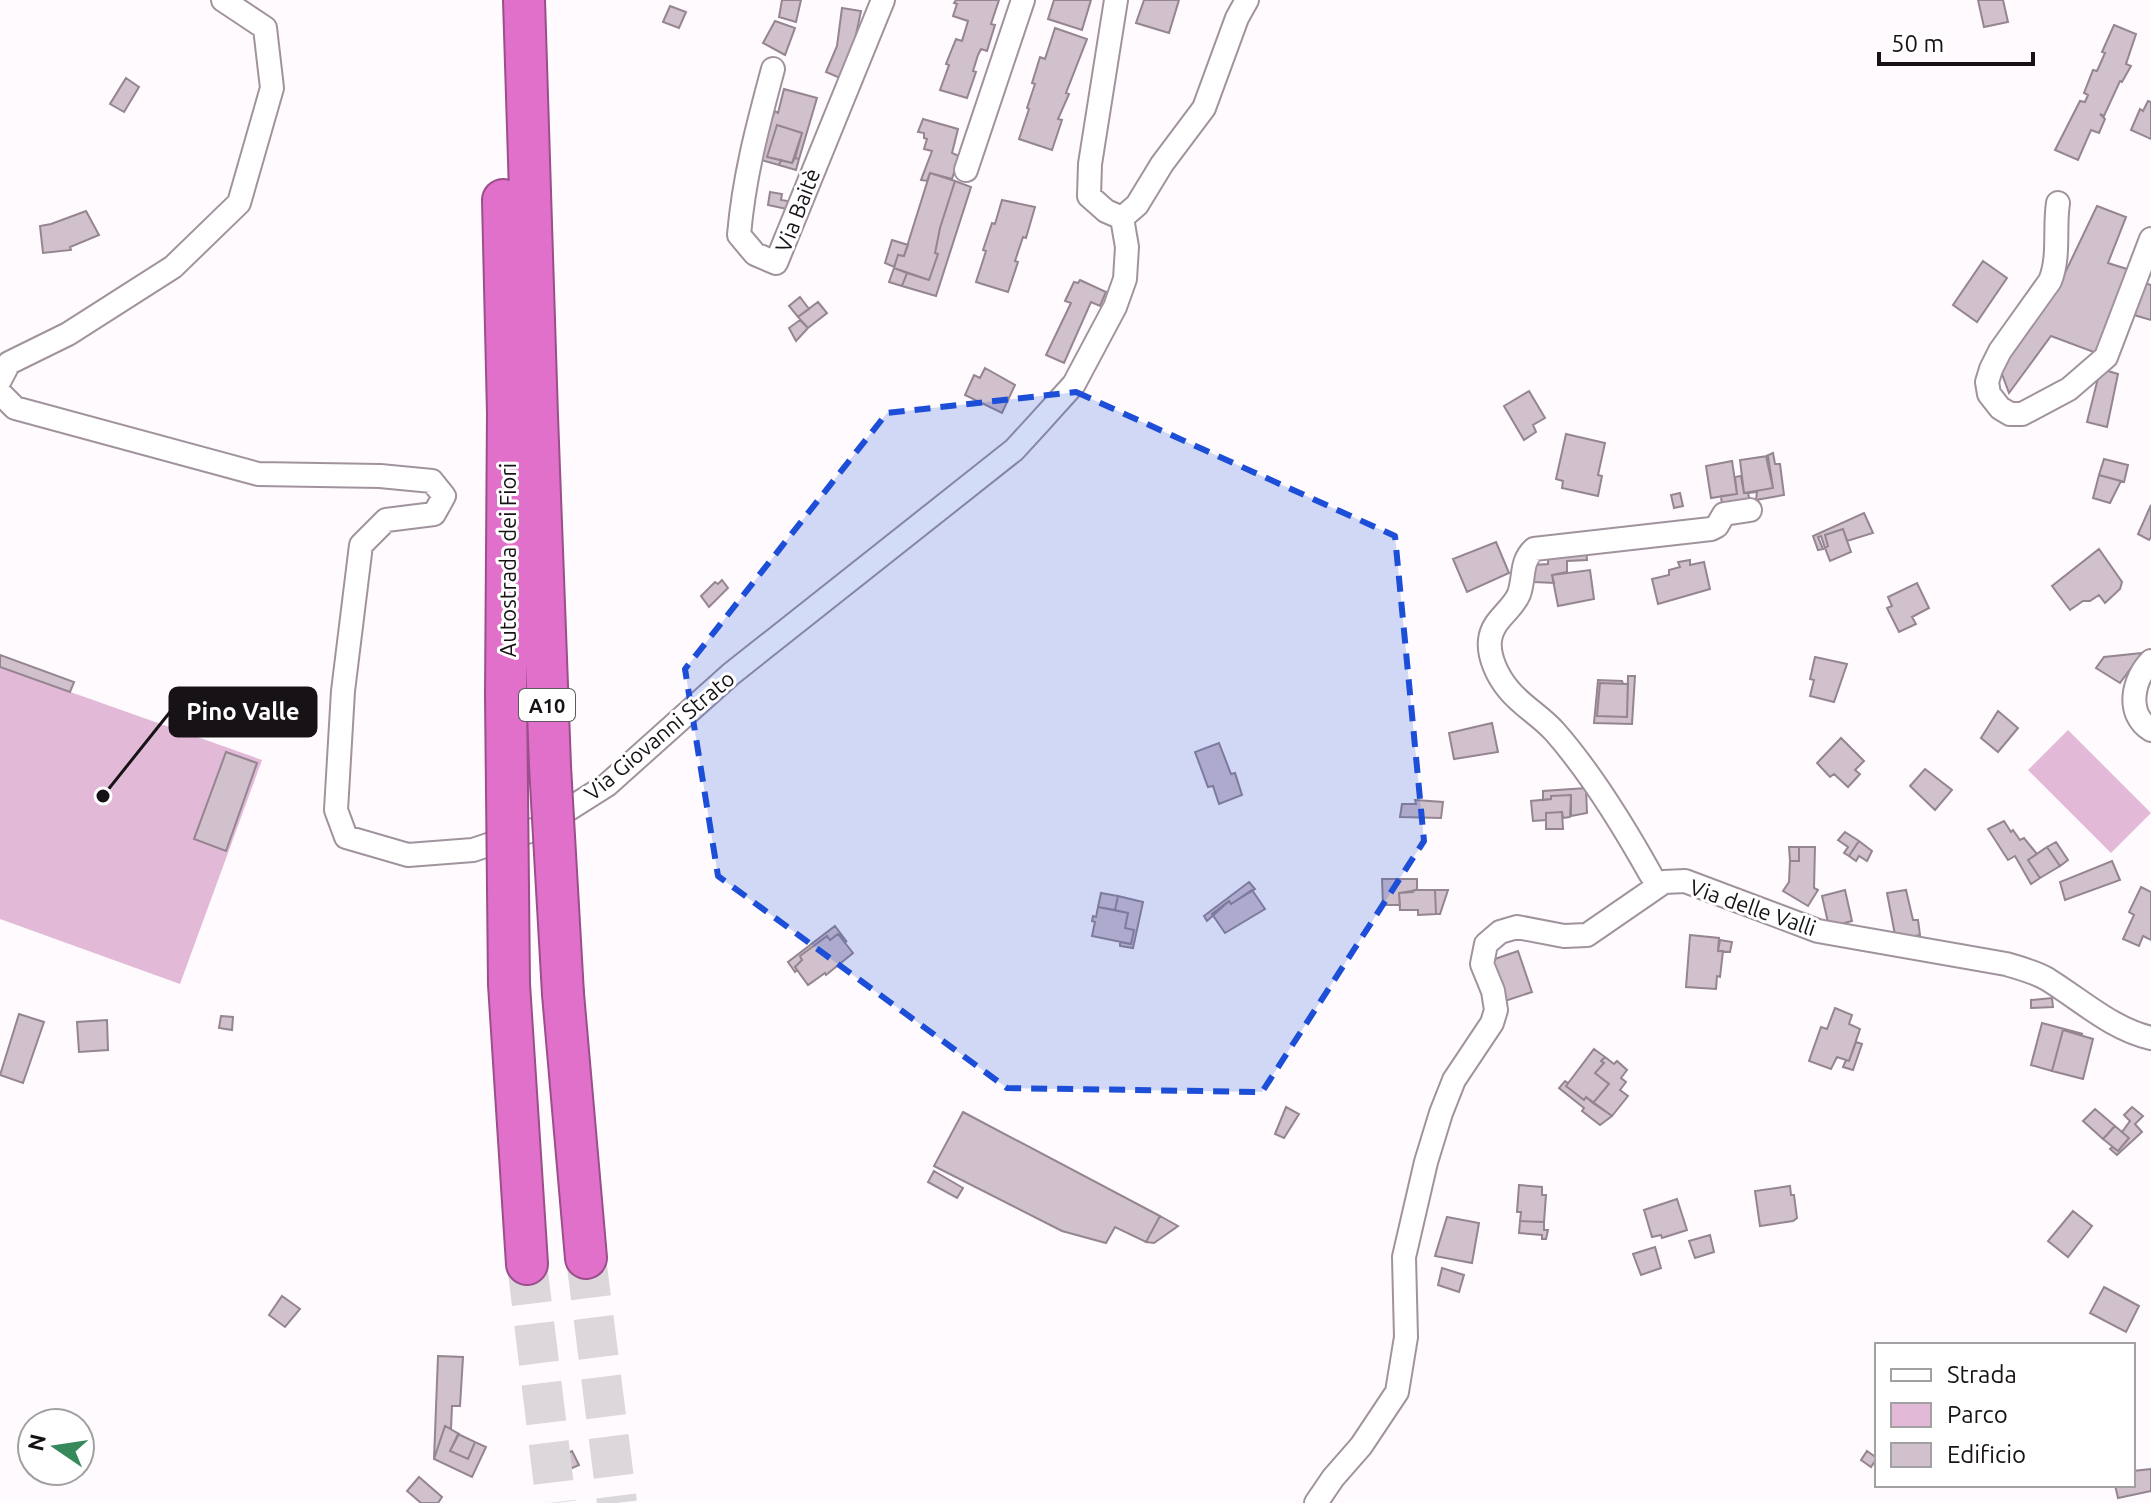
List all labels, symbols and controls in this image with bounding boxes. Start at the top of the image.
scale bar [1879,16,2033,66]
text: 50 m [1891,30,1944,57]
street label: Via Baitè [770,165,824,255]
street label: Autostrada dei Fiori [495,463,520,657]
street label: Via Giovanni Strato [579,665,739,805]
callout: Pino Valle [170,688,316,736]
road number: A10 [519,689,575,721]
text: Pino Valle [186,698,300,725]
street label: Via delle Valli [1687,874,1819,940]
legend [1875,1343,2135,1487]
text: Strada [1947,1361,2017,1388]
text: Parco [1947,1401,2008,1428]
north arrow [16,1407,96,1487]
text: N [22,1432,50,1453]
text: Edificio [1947,1441,2026,1468]

